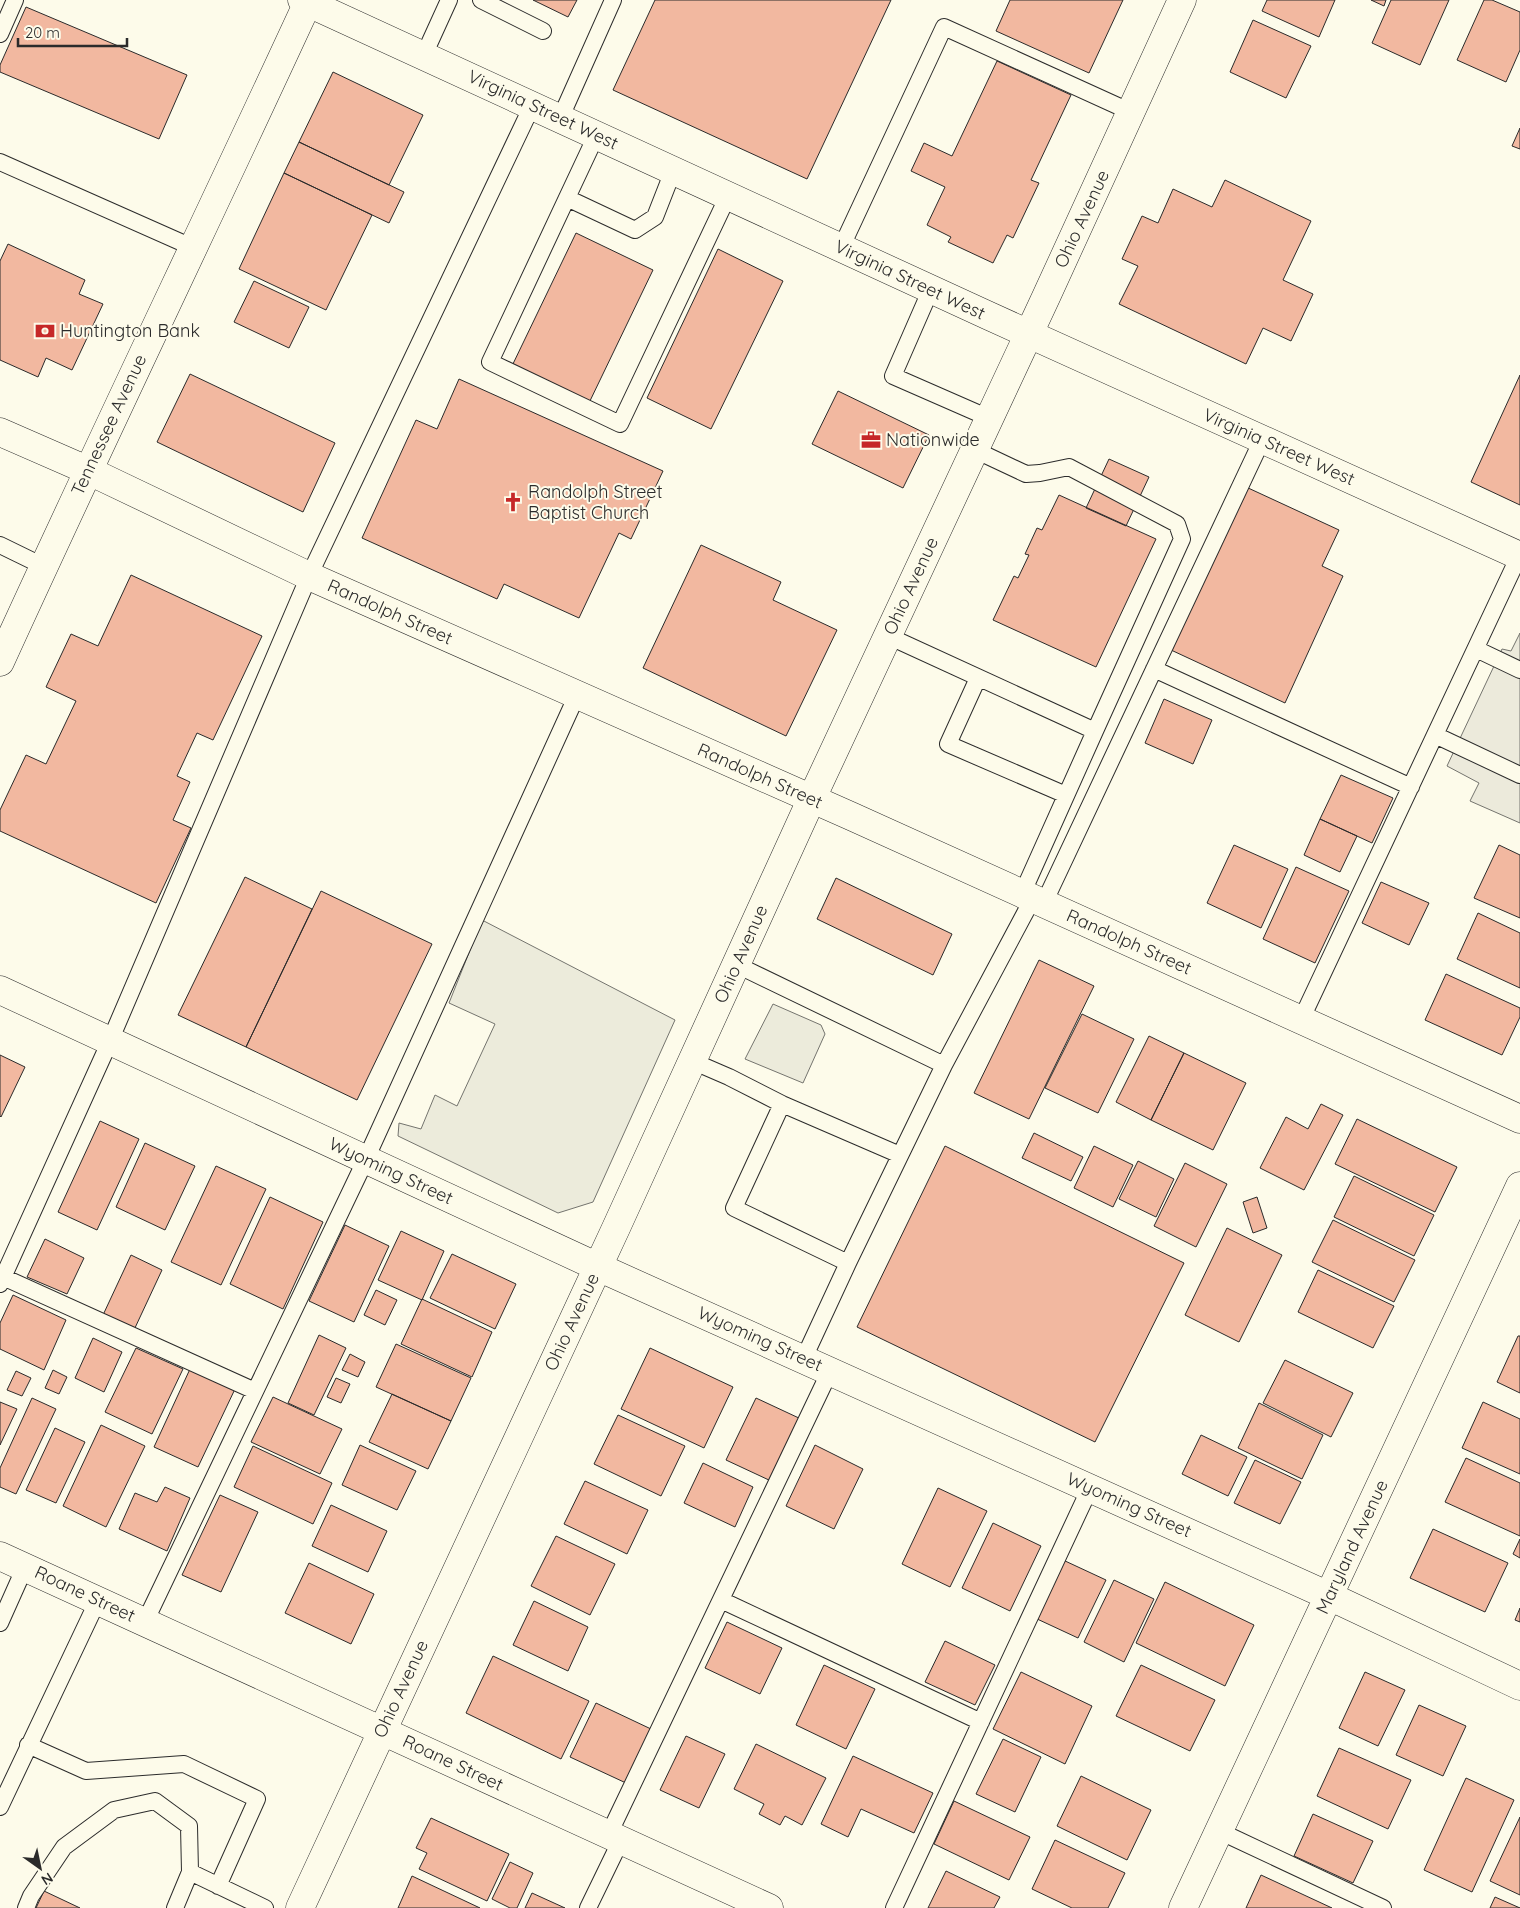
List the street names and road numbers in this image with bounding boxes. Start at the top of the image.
street label: Virginia Street West [464,65,622,155]
street label: Ohio Avenue [1049,166,1114,271]
street label: Virginia Street West [831,235,989,325]
street label: Tennessee Avenue [66,350,151,499]
street label: Virginia Street West [1200,403,1359,490]
street label: Ohio Avenue [878,533,943,638]
street label: Randolph Street [324,574,456,649]
street label: Randolph Street [694,738,826,813]
street label: Ohio Avenue [709,901,772,1007]
street label: Randolph Street [1063,904,1195,979]
street label: Wyoming Street [325,1132,457,1209]
street label: Ohio Avenue [539,1269,604,1374]
street label: Wyoming Street [694,1301,826,1376]
street label: Wyoming Street [1063,1467,1195,1542]
street label: Maryland Avenue [1310,1476,1393,1618]
street label: Roane Street [31,1560,139,1627]
street label: Ohio Avenue [368,1636,433,1741]
street label: Roane Street [399,1729,507,1796]

